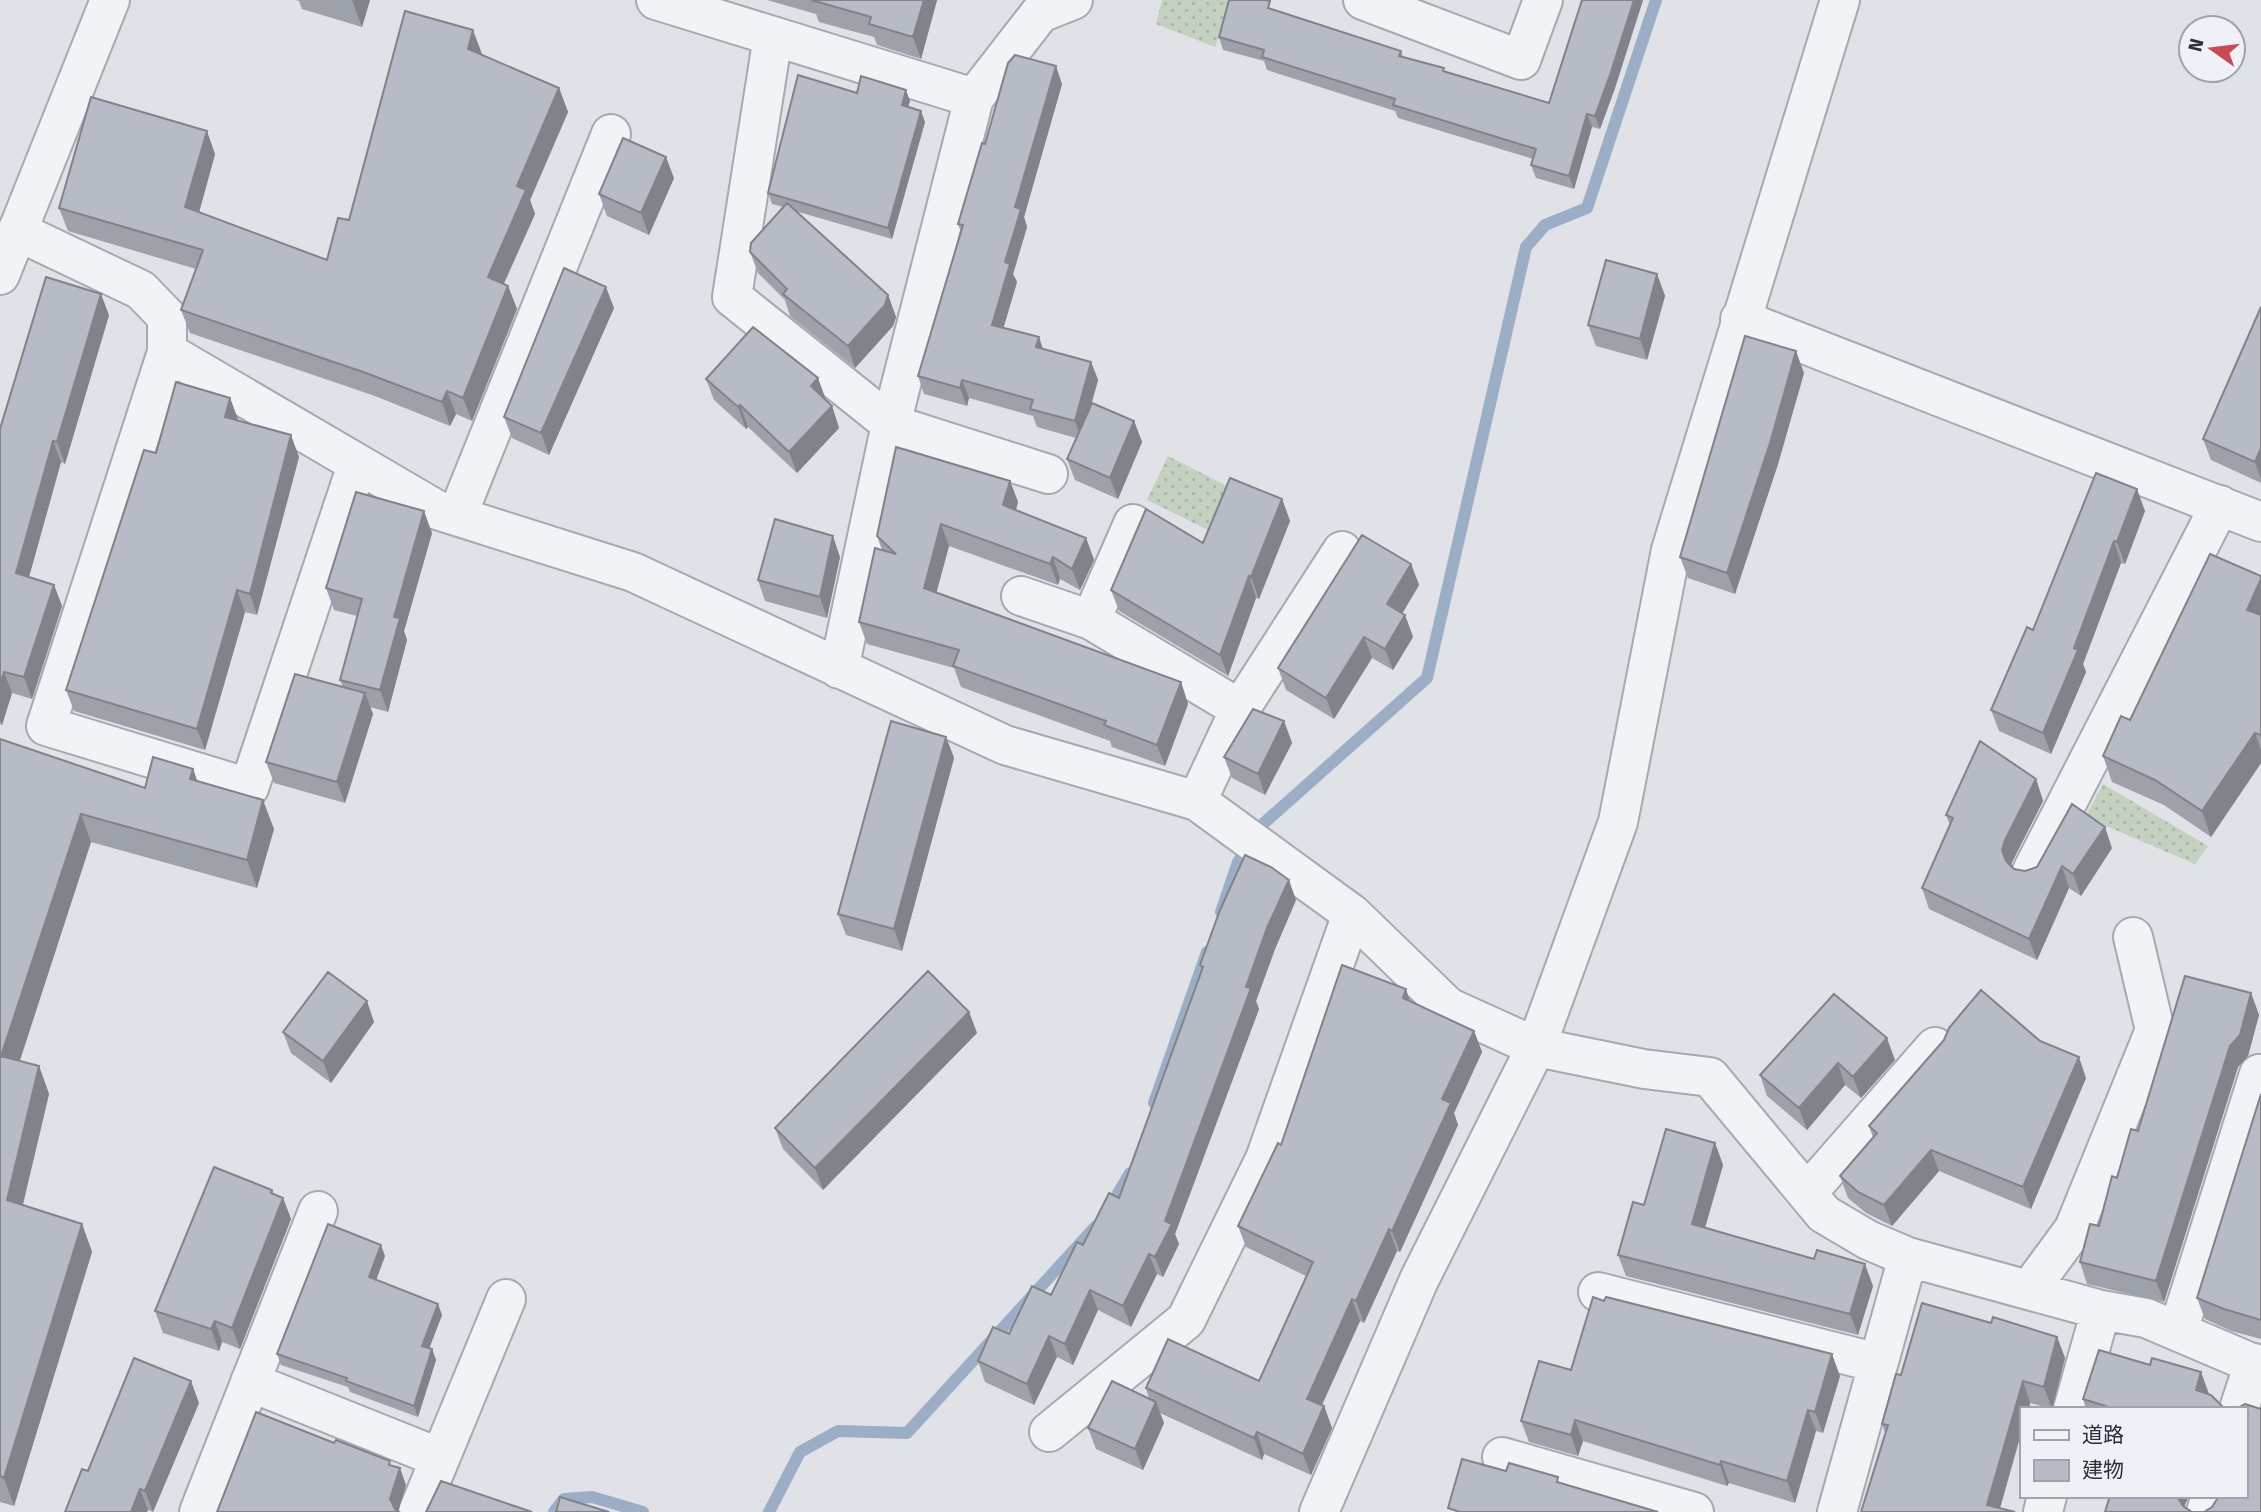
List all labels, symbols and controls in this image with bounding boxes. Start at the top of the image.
north arrow [2177,14,2247,84]
text: N [2183,36,2209,54]
legend [2020,1407,2247,1498]
text: 道路 [2082,1422,2124,1448]
text: 建物 [2082,1457,2124,1483]

